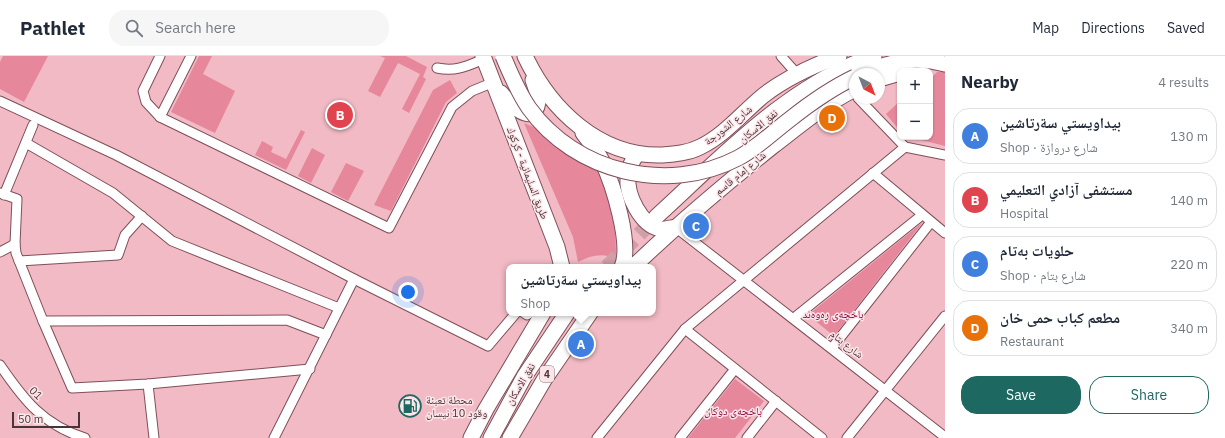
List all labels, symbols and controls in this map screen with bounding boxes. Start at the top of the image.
search box [109,10,389,46]
text: Pathlet [20,16,85,40]
icon: search [123,17,145,39]
text: Search here [155,18,236,37]
text: Map [1032,19,1059,37]
text: Directions [1081,19,1145,37]
text: Saved [1167,19,1205,37]
north arrow [849,68,885,104]
map controls [897,68,933,140]
button: + [897,68,933,104]
text: Nearby [961,71,1019,93]
text: 4 results [1158,74,1209,91]
pin: B [327,100,353,130]
street label: شارع الشورجة [701,102,755,148]
pin: D [819,103,845,133]
button: − [897,104,933,140]
street label: نفق الاسكان [735,106,781,146]
text: بيداويستي سةرتاشين [1000,113,1121,132]
street label: طريق السليمانية - كركوك [504,125,552,221]
text: A [971,128,979,145]
text: 130 m [1170,128,1208,145]
text: Shop · شارع دروازة [1000,139,1098,156]
street label: شارع إمام قاسم [711,148,769,199]
text: مستشفى آزادي التعليمي [1000,180,1133,199]
text: B [971,192,979,209]
text: 140 m [1170,192,1208,209]
text: Hospital [1000,205,1049,222]
pin: C [683,211,709,241]
text: حلویات بەتام [1000,241,1074,260]
text: C [971,256,979,273]
text: 220 m [1170,256,1208,273]
popup [506,264,656,316]
text: Shop · شارع بتام [1000,267,1086,284]
text: بيداويستي سةرتاشين [521,270,641,289]
your location [398,282,418,302]
text: Shop [521,295,550,312]
park label: باخچەی ڕەوەند [802,307,864,323]
text: مطعم كباب حمى خان [1000,308,1120,327]
text: D [970,320,980,337]
text: 340 m [1170,320,1208,337]
street label: شارع بتام [827,327,867,361]
pin: A [568,329,594,359]
text: Restaurant [1000,333,1064,350]
street label: نفق الاسكان [502,360,538,408]
road number: 4 [540,366,554,382]
button: Save [961,376,1081,414]
button: Share [1089,376,1209,414]
street label: 01 [26,383,46,403]
fuel station icon: محطة تعبئة وقود 10 نيسان [397,393,423,419]
place label: محطة تعبئة وقود 10 نيسان [426,393,487,420]
park label: باخچەی دوکان [704,404,762,418]
scale bar [12,410,80,429]
text: 50 m [18,412,43,426]

